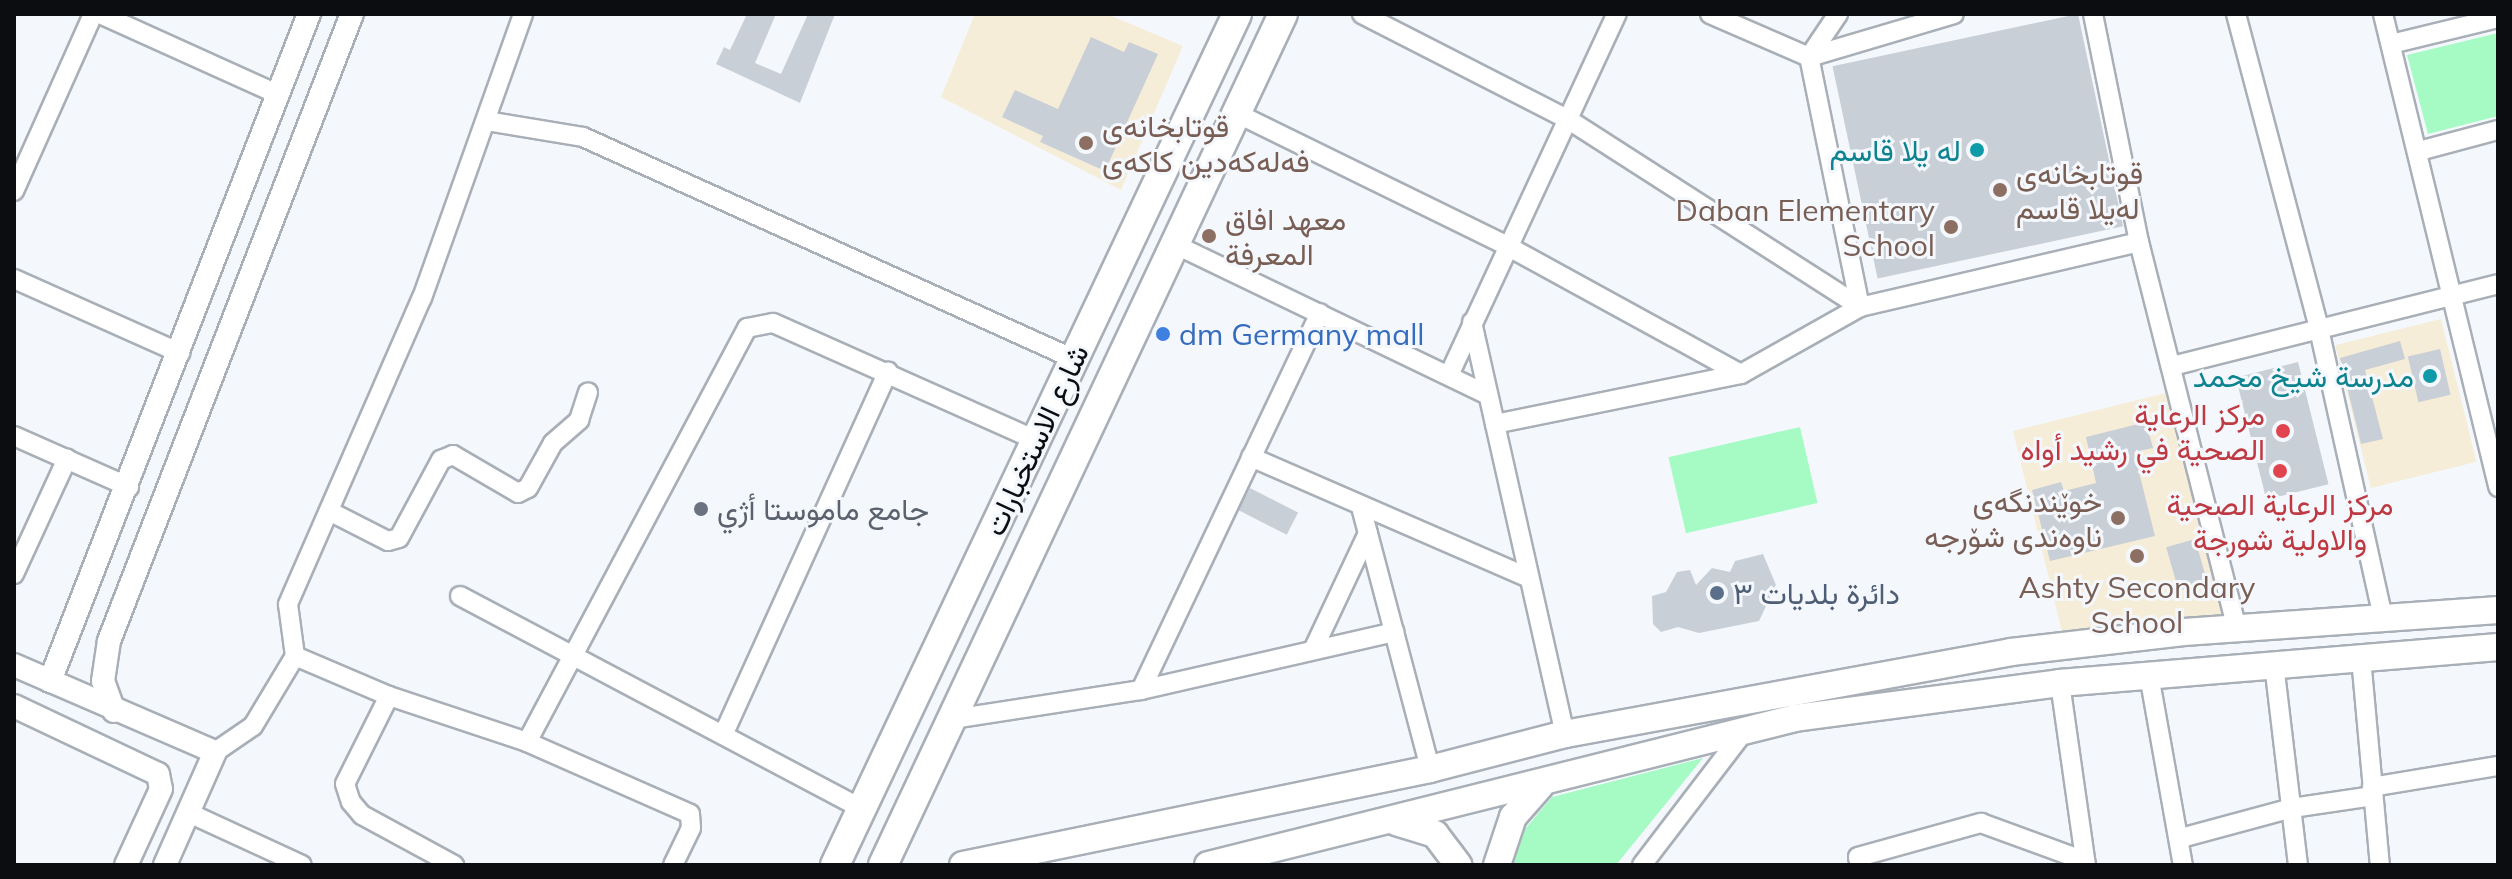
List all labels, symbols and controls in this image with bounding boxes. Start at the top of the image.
place label: قوتابخانەی فەلەکەدین کاکەی [1102,108,1310,178]
place label: له يلا قاسم [1829,132,1961,168]
marker: قوتابخانەی فەلەکەدین کاکەی [1077,134,1095,152]
marker: له يلا قاسم [1968,141,1986,159]
place label: قوتابخانەی لەیلا قاسم [2016,155,2143,226]
marker: قوتابخانەی لەیلا قاسم [1991,181,2009,199]
place label: Daban Elementary School [1676,192,1935,262]
place label: معهد افاق المعرفة [1225,201,1346,272]
marker: Daban Elementary School [1942,218,1960,236]
marker: معهد افاق المعرفة [1200,227,1218,245]
place label: dm Germany mall [1179,316,1424,352]
marker: dm Germany mall [1154,325,1172,343]
street label: شارع الاستخبارات [976,339,1096,541]
place label: مدرسة شيخ محمد [2193,358,2414,394]
marker: مدرسة شيخ محمد [2421,367,2439,385]
place label: مركز الرعاية الصحية في رشيد أواه [2020,396,2265,466]
marker: مركز الرعاية الصحية في رشيد أواه [2272,420,2294,442]
marker: مركز الرعاية الصحية والاولية شورجة [2269,460,2291,482]
place label: خوێندنگەی ناوەندی شۆرجە [1924,483,2102,554]
place label: مركز الرعاية الصحية والاولية شورجة [2167,486,2393,556]
place label: جامع ماموستا أژي [717,491,929,527]
marker: جامع ماموستا أژي [692,500,710,518]
marker: خوێندنگەی ناوەندی شۆرجە [2109,509,2127,527]
marker: Ashty Secondary School [2128,547,2146,565]
place label: Ashty Secondary School [2019,569,2255,640]
place label: دائرة بلديات ٣ [1733,575,1900,611]
marker: دائرة بلديات ٣ [1708,584,1726,602]

